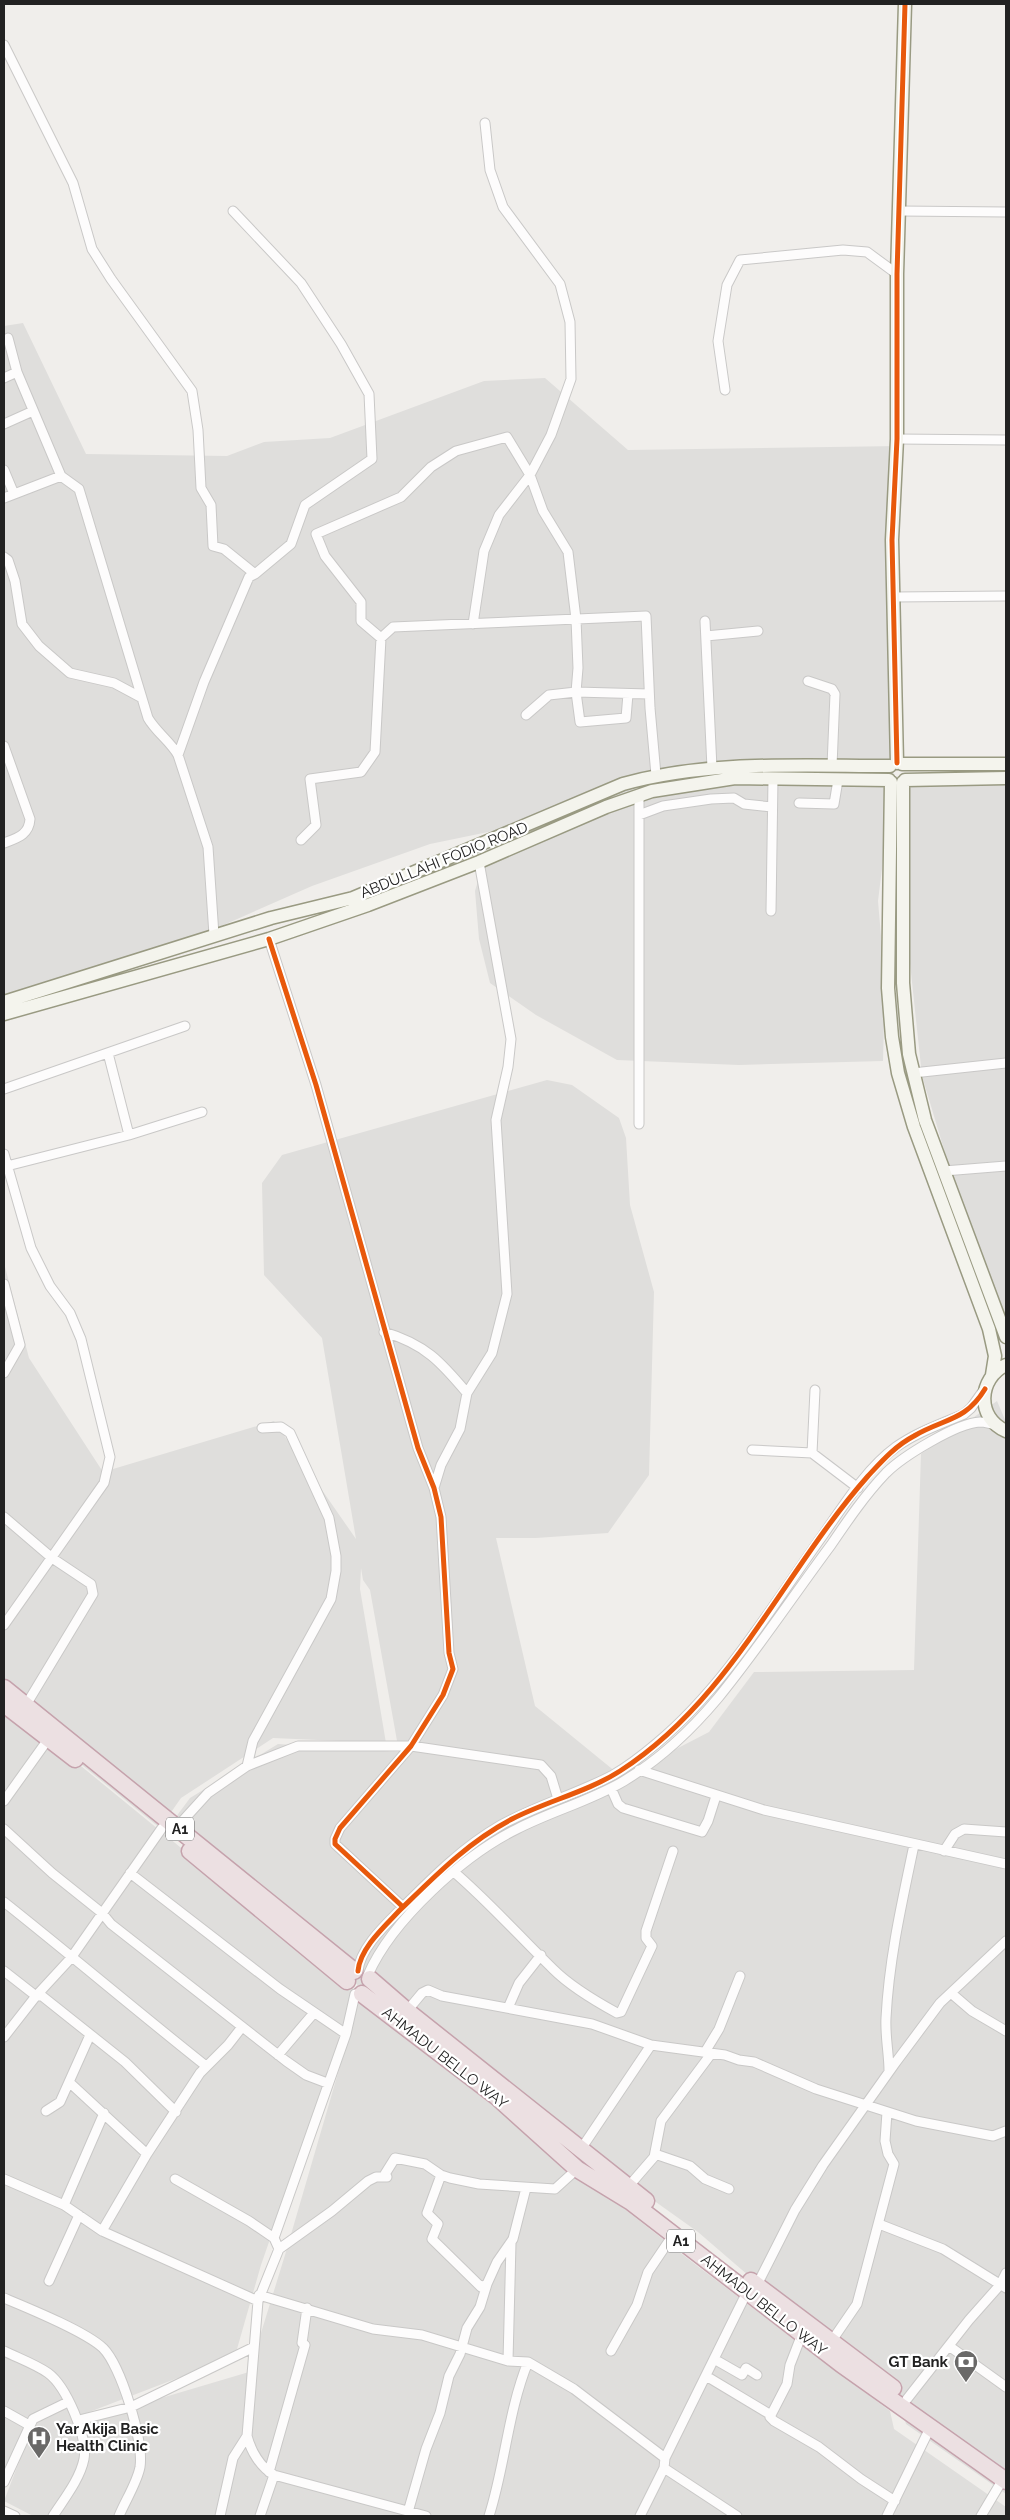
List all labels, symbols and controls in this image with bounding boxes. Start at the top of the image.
street label: ABDULLAHI FODIO ROAD [357,818,531,902]
road number: A1 [166,1818,194,1840]
street label: AHMADU BELLO WAY [379,2003,512,2113]
road number: A1 [667,2230,695,2252]
street label: AHMADU BELLO WAY [698,2250,831,2360]
bank icon: GT Bank [953,2349,979,2383]
place label: GT Bank [889,2353,949,2371]
place label: Yar Akija Basic Health Clinic [56,2420,159,2455]
hospital icon: Yar Akija Basic Health Clinic [26,2425,52,2459]

